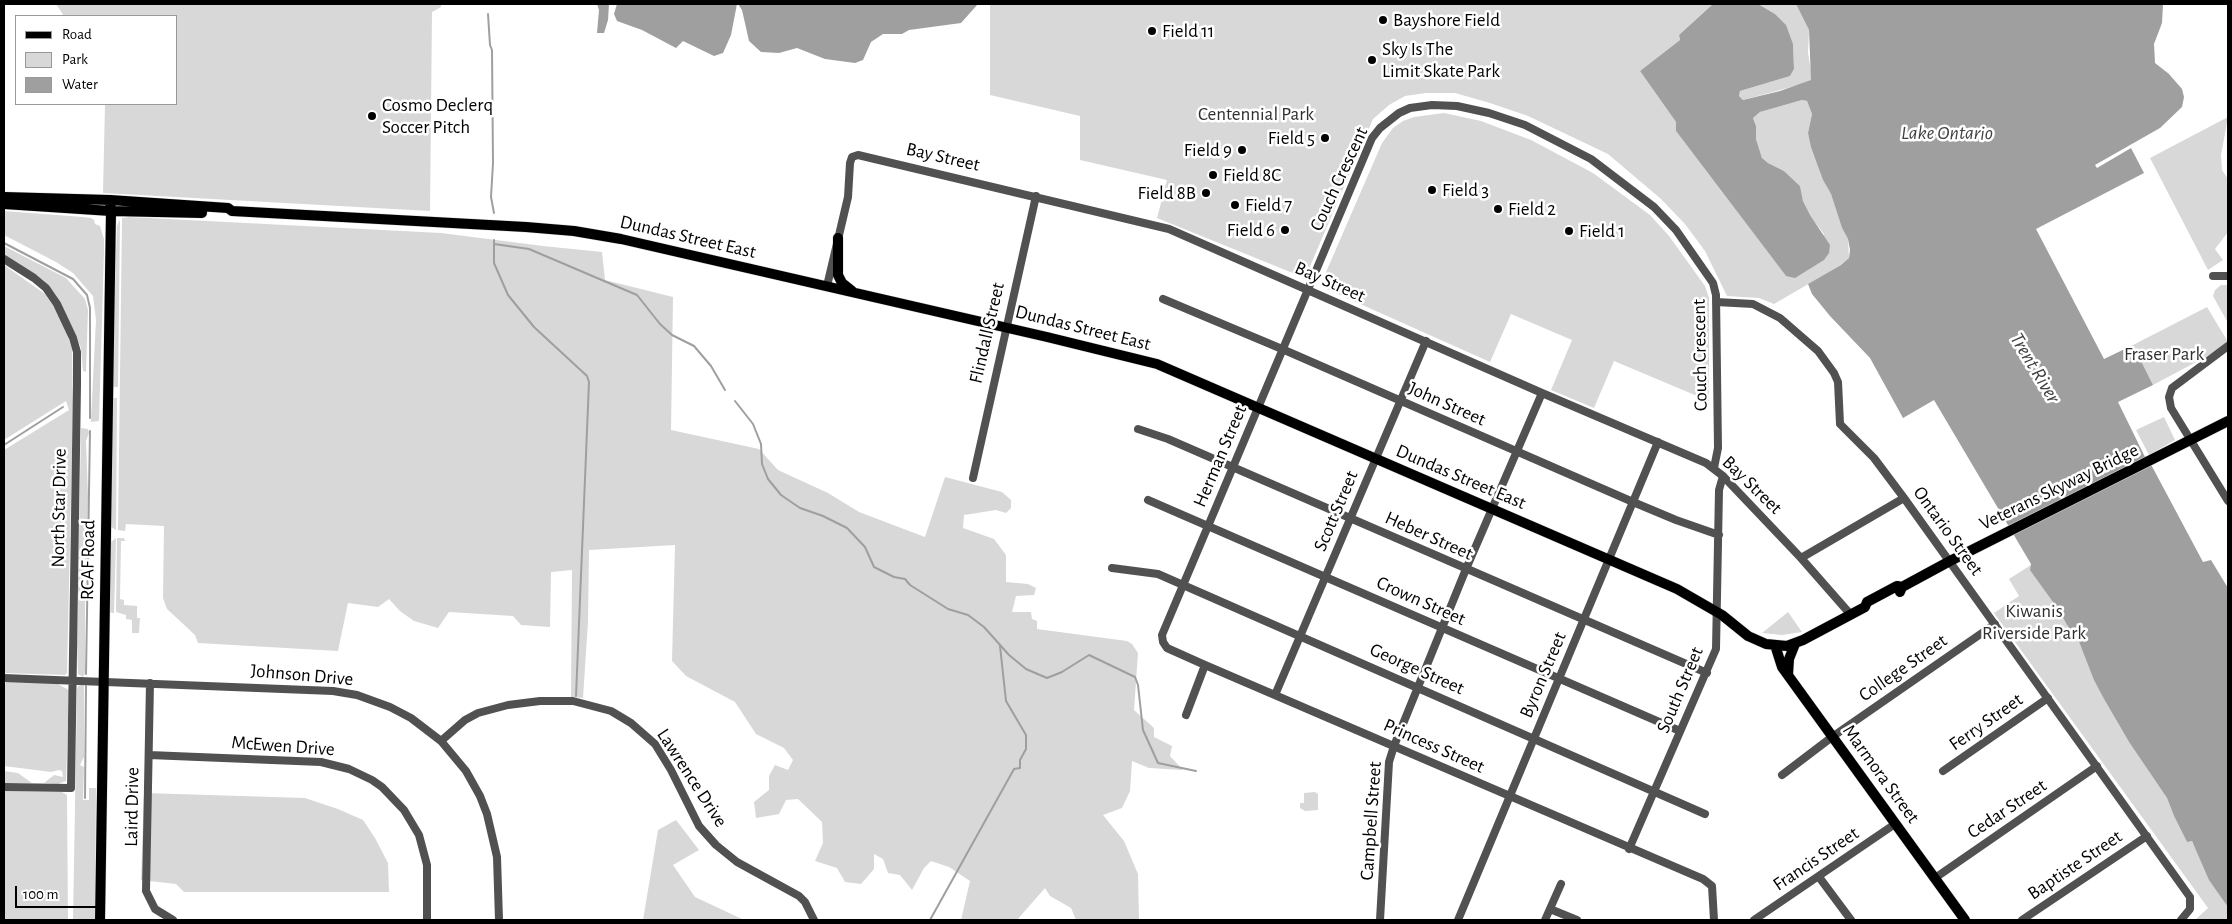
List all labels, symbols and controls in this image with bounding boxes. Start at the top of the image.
place label: Bayshore Field [1393,9,1500,31]
marker: Bayshore Field [1377,14,1389,26]
legend [15,15,178,105]
place label: Field 11 [1162,20,1214,42]
marker: Field 11 [1146,25,1158,37]
text: Road [62,27,92,42]
place label: Sky Is The Limit Skate Park [1382,38,1500,82]
text: Park [62,52,88,67]
marker: Sky Is The Limit Skate Park [1366,54,1378,66]
text: Water [62,77,98,92]
place label: Cosmo Declerq Soccer Pitch [382,94,493,138]
park label: Centennial Park [1198,103,1314,125]
marker: Cosmo Declerq Soccer Pitch [366,110,378,122]
water label: Lake Ontario [1901,121,1993,145]
street label: Couch Crescent [1305,123,1373,235]
place label: Field 5 [1268,127,1315,149]
marker: Field 5 [1319,132,1331,144]
street label: Bay Street [904,137,982,177]
place label: Field 9 [1184,139,1232,161]
marker: Field 9 [1236,144,1248,156]
place label: Field 8C [1223,164,1281,186]
marker: Field 8C [1207,169,1219,181]
place label: Field 3 [1442,179,1489,201]
place label: Field 8B [1138,182,1196,204]
marker: Field 3 [1426,184,1438,196]
marker: Field 8B [1200,187,1212,199]
place label: Field 7 [1245,194,1292,216]
place label: Field 2 [1508,198,1556,220]
marker: Field 7 [1229,199,1241,211]
marker: Field 2 [1492,203,1504,215]
street label: Dundas Street East [618,210,758,264]
place label: Field 6 [1227,219,1275,241]
place label: Field 1 [1579,220,1625,242]
marker: Field 6 [1279,224,1291,236]
marker: Field 1 [1563,225,1575,237]
street label: Bay Street [1291,256,1369,308]
street label: Flindall Street [964,280,1010,386]
street label: Couch Crescent [1688,299,1712,411]
street label: Dundas Street East [1013,300,1153,356]
water label: Trent River [2005,328,2065,408]
park label: Fraser Park [2124,343,2204,365]
street label: John Street [1405,377,1489,431]
street label: Herman Street [1188,401,1252,511]
street label: Dundas Street East [1393,439,1529,515]
street label: Veterans Skyway Bridge [1976,439,2142,535]
street label: North Star Drive [47,448,71,568]
street label: Bay Street [1717,451,1787,519]
street label: Scott Street [1309,467,1363,555]
street label: Ontario Street [1908,482,1988,580]
street label: Heber Street [1381,506,1477,566]
street label: RCAF Road [76,520,100,600]
street label: Crown Street [1373,571,1469,631]
park label: Kiwanis Riverside Park [1982,600,2086,644]
street label: Byron Street [1515,629,1571,721]
street label: College Street [1854,629,1952,707]
street label: George Street [1366,638,1468,700]
street label: South Street [1652,643,1708,737]
street label: Johnson Drive [250,659,354,691]
street label: Ferry Street [1945,688,2027,756]
street label: Princess Street [1380,714,1488,778]
street label: Marmora Street [1838,720,1924,828]
street label: Lawrence Drive [652,725,732,831]
street label: McEwen Drive [230,731,336,761]
street label: Campbell Street [1355,761,1387,881]
street label: Laird Drive [120,767,144,847]
street label: Cedar Street [1963,774,2051,844]
street label: Francis Street [1769,822,1863,896]
street label: Baptiste Street [2024,825,2126,905]
scale bar [18,876,108,908]
text: 100 m [23,887,58,902]

